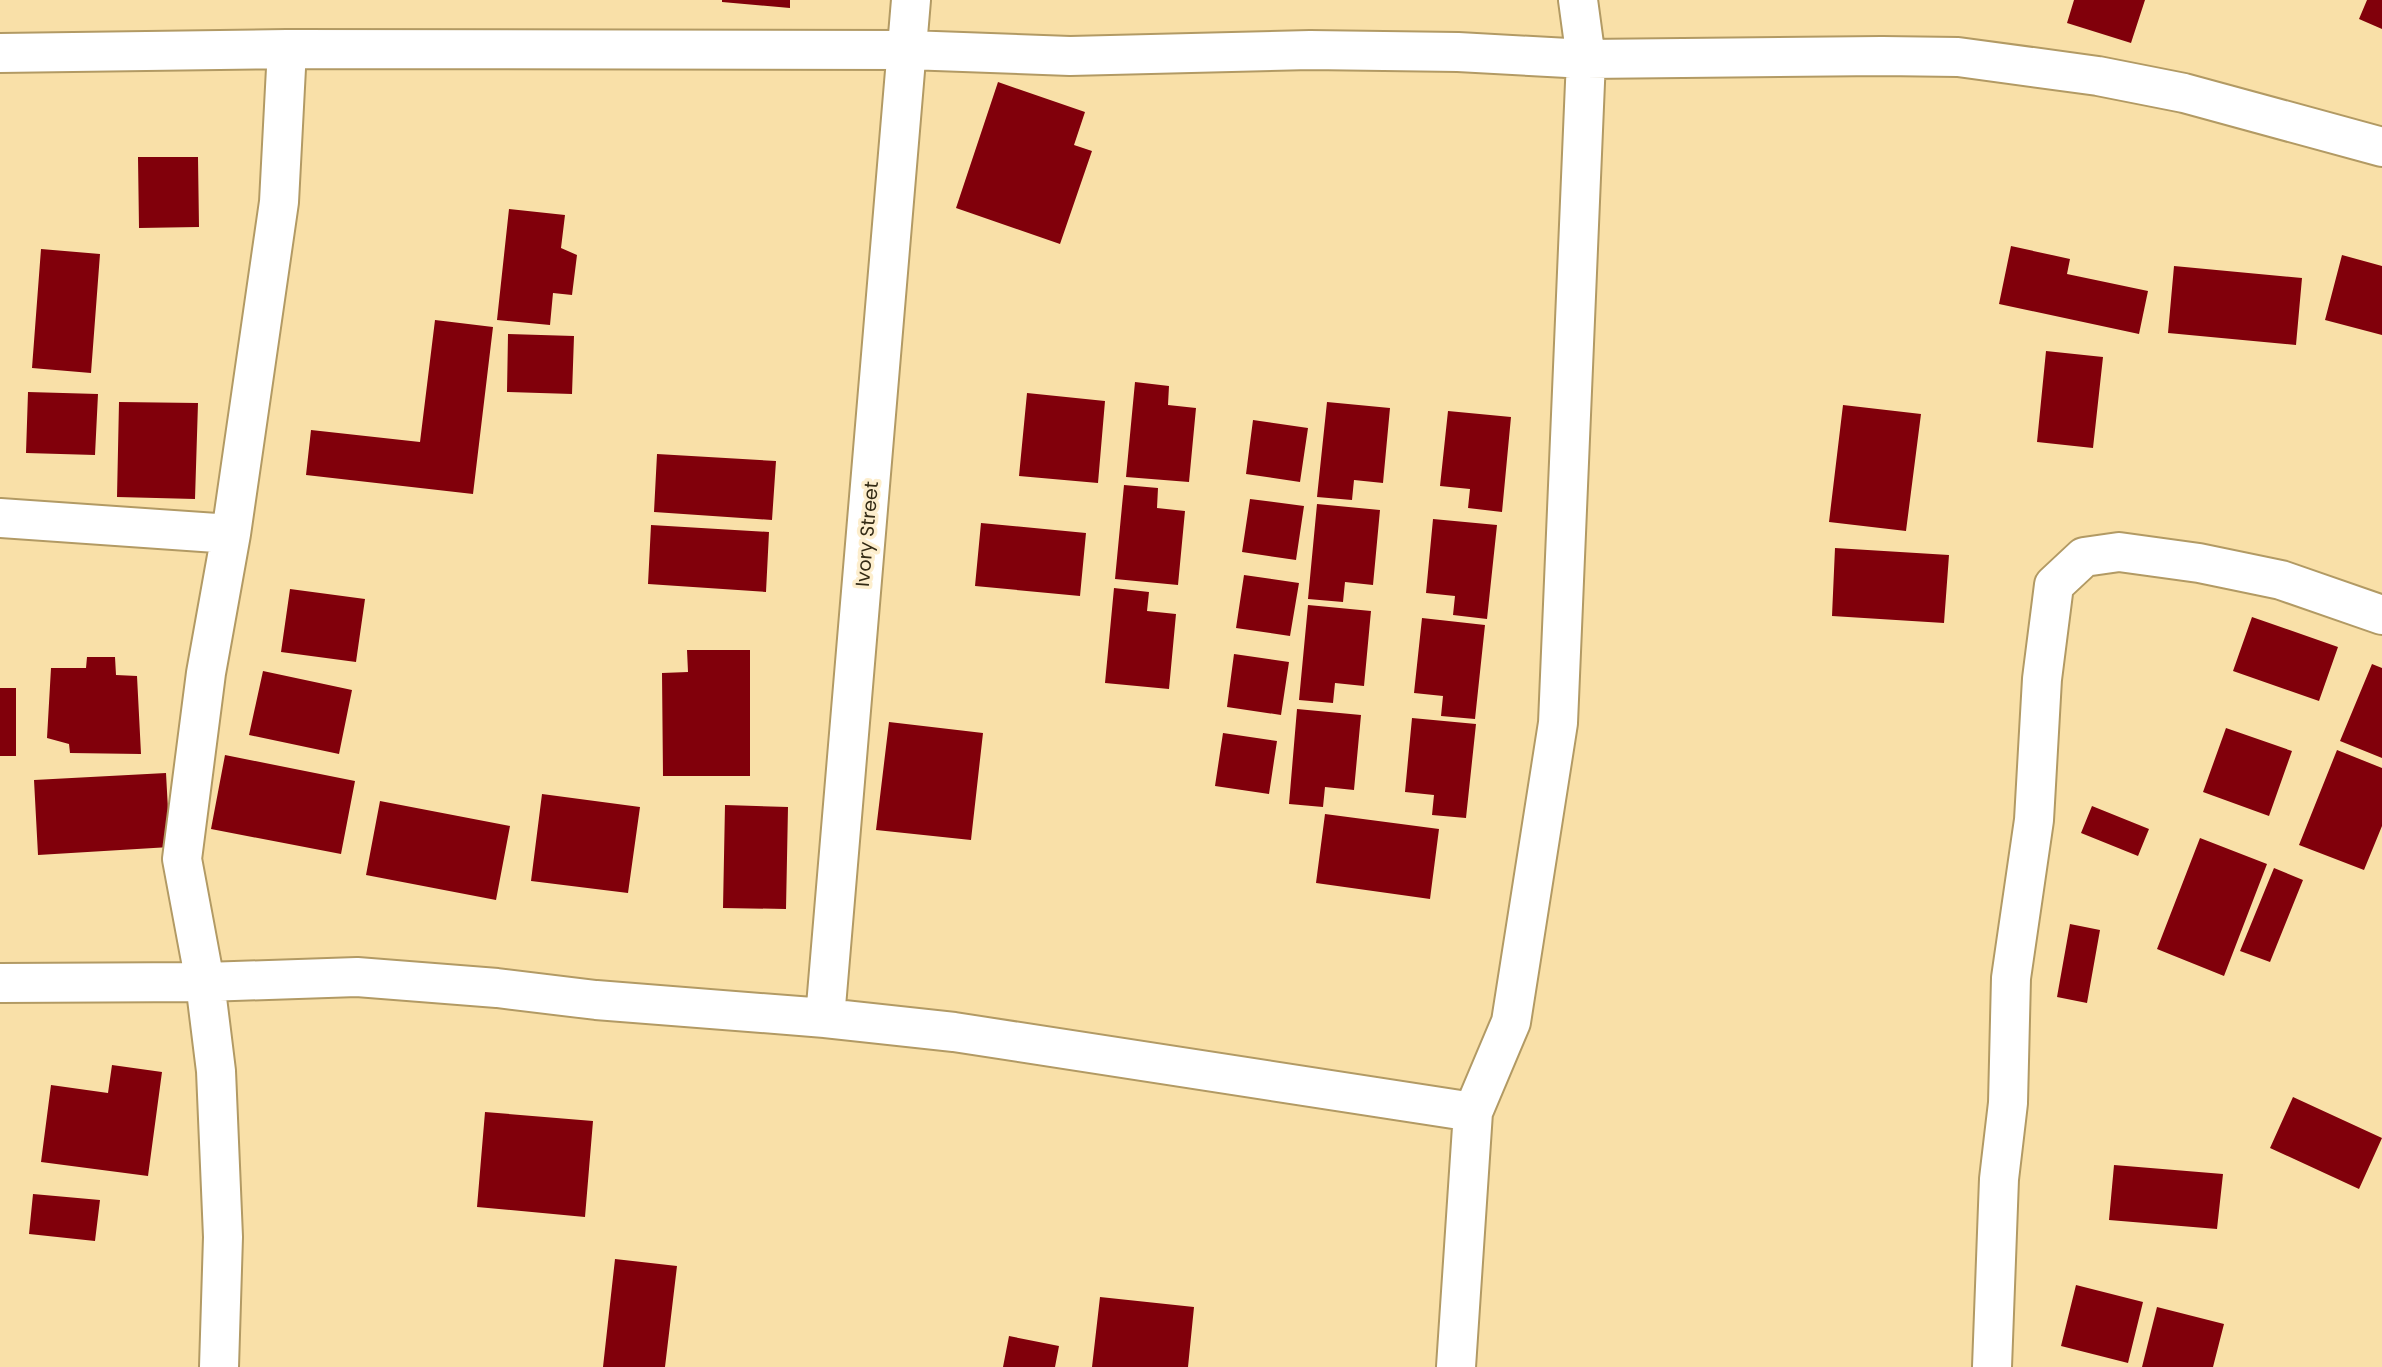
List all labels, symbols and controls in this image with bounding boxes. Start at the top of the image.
street label: Ivory Street [849,480,885,588]

